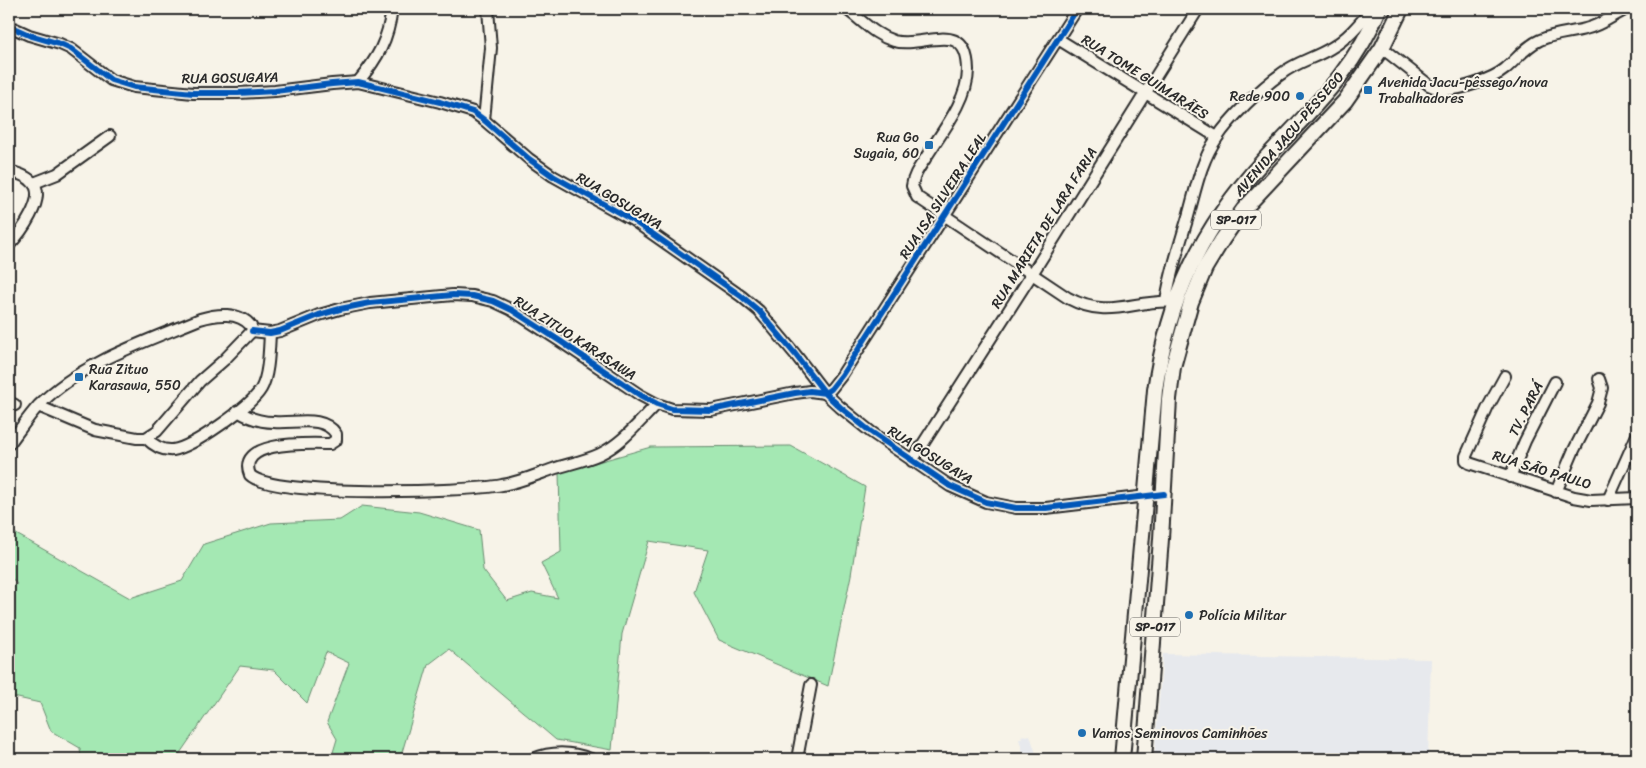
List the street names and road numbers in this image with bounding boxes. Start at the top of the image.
street label: RUA TOME GUIMARÃES [1076,28,1214,127]
street label: RUA GOSUGAYA [181,65,279,91]
street label: AVENIDA JACU-PÊSSEGO [1227,66,1351,203]
street label: RUA ISA SILVEIRA LEAL [893,127,994,264]
street label: RUA MARIETA DE LARA FARIA [984,142,1104,314]
street label: RUA GOSUGAYA [571,165,667,237]
road number: SP-017 [1211,210,1261,230]
street label: RUA ZITUO KARASAWA [509,289,641,387]
street label: TV. PARÁ [1502,375,1551,441]
street label: RUA GOSUGAYA [882,419,978,491]
street label: RUA SÃO PAULO [1489,443,1595,497]
road number: SP-017 [1130,618,1180,636]

